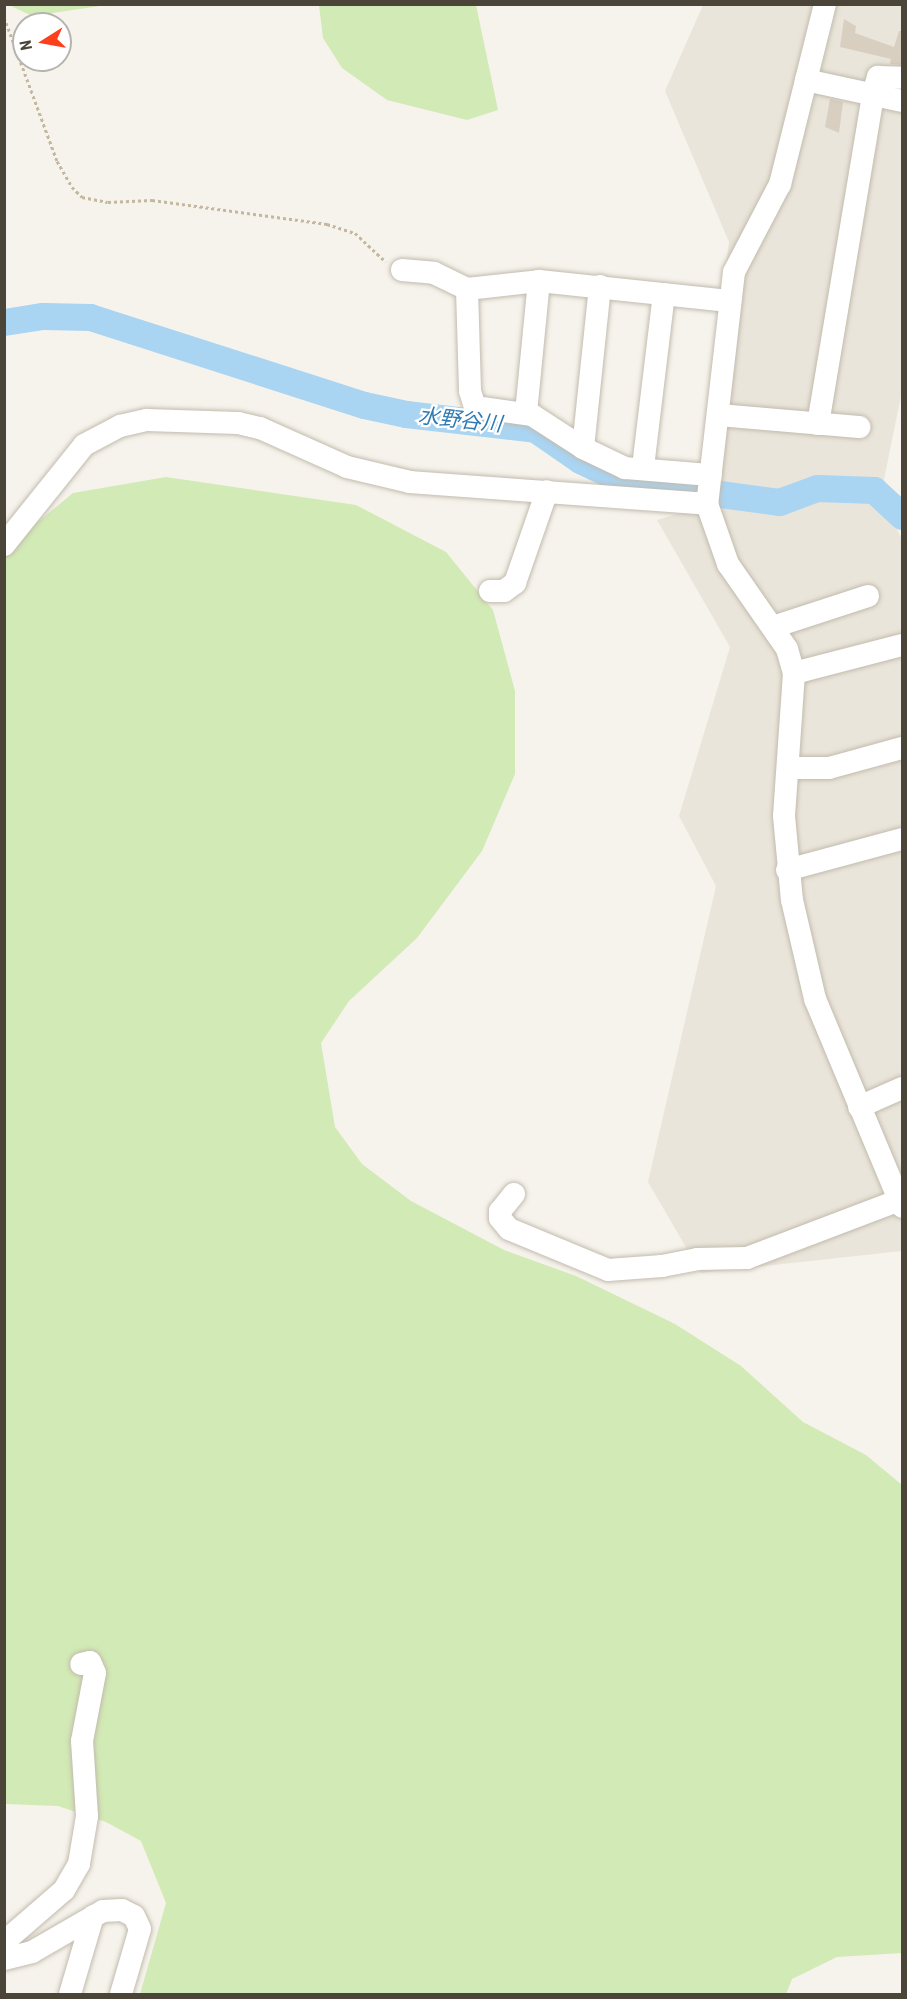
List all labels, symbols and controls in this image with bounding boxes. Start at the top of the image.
north arrow [12,12,72,72]
text: N [16,39,36,52]
water label: 水野谷川 [417,403,503,437]

